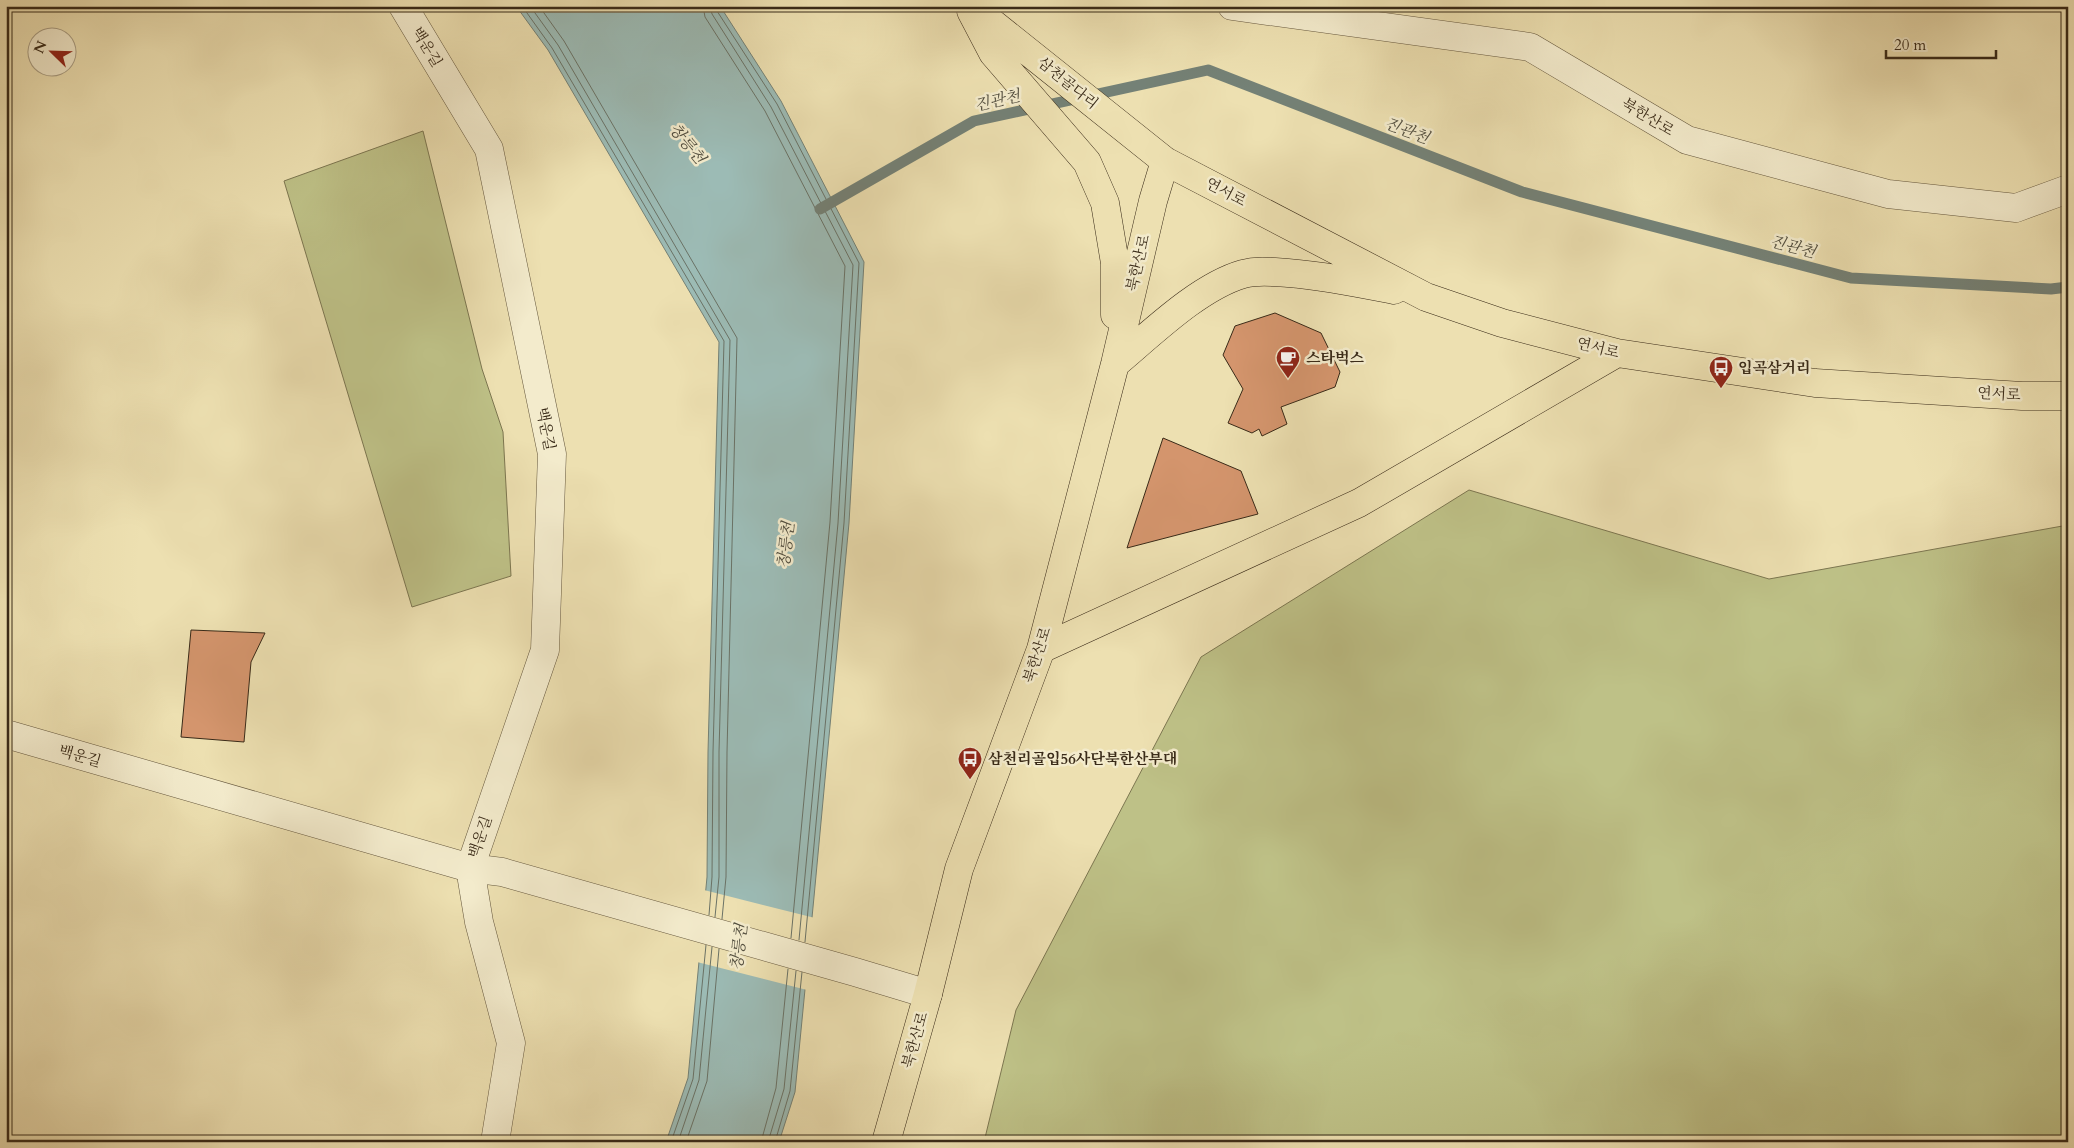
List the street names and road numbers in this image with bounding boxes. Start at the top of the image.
street label: 백운길 [407,23,447,71]
street label: 삼천골다리 [1034,52,1102,114]
street label: 북한산로 [1618,94,1678,141]
street label: 연서로 [1202,173,1250,211]
street label: 북한산로 [1122,232,1154,293]
street label: 연서로 [1574,333,1622,363]
street label: 연서로 [1977,383,2022,405]
street label: 백운길 [532,406,560,452]
street label: 북한산로 [1019,624,1056,686]
street label: 백운길 [56,740,104,772]
street label: 백운길 [463,813,497,861]
street label: 북한산로 [897,1009,933,1071]

